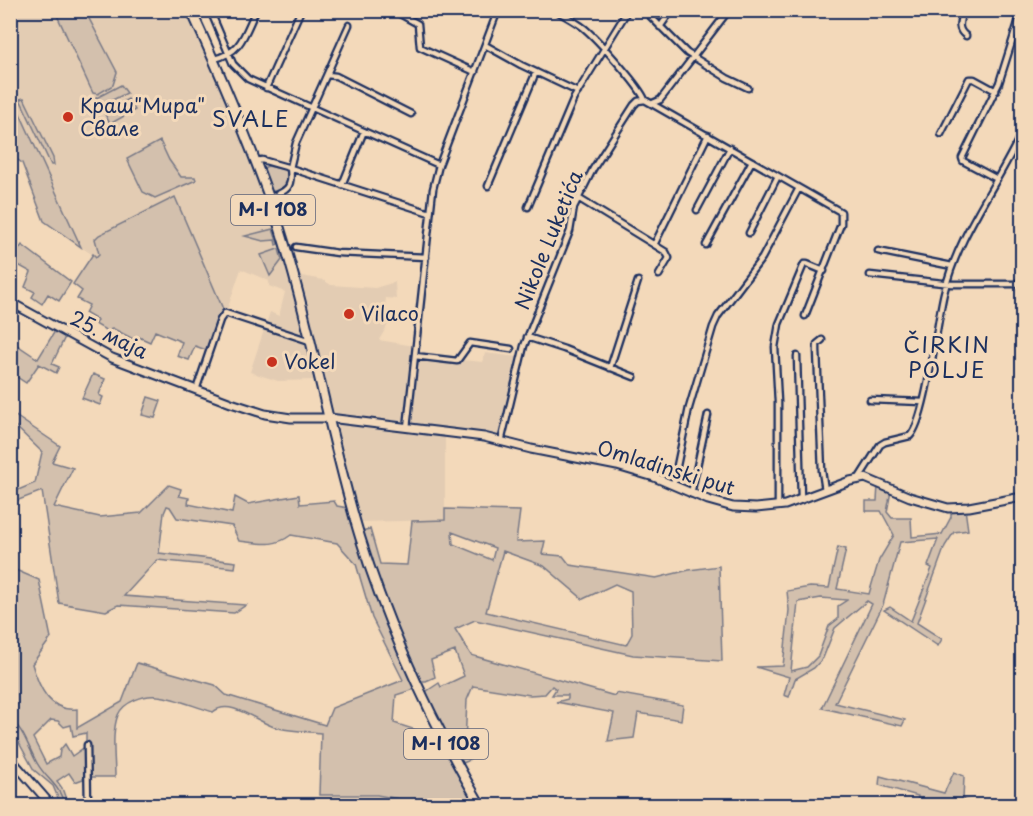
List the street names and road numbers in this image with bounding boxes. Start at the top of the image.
street label: Nikole Luketića [506,165,590,314]
road number: M-I 108 [231,195,315,225]
street label: 25. маја [65,302,154,366]
street label: Omladinski put [594,432,739,502]
road number: M-I 108 [404,729,488,759]

